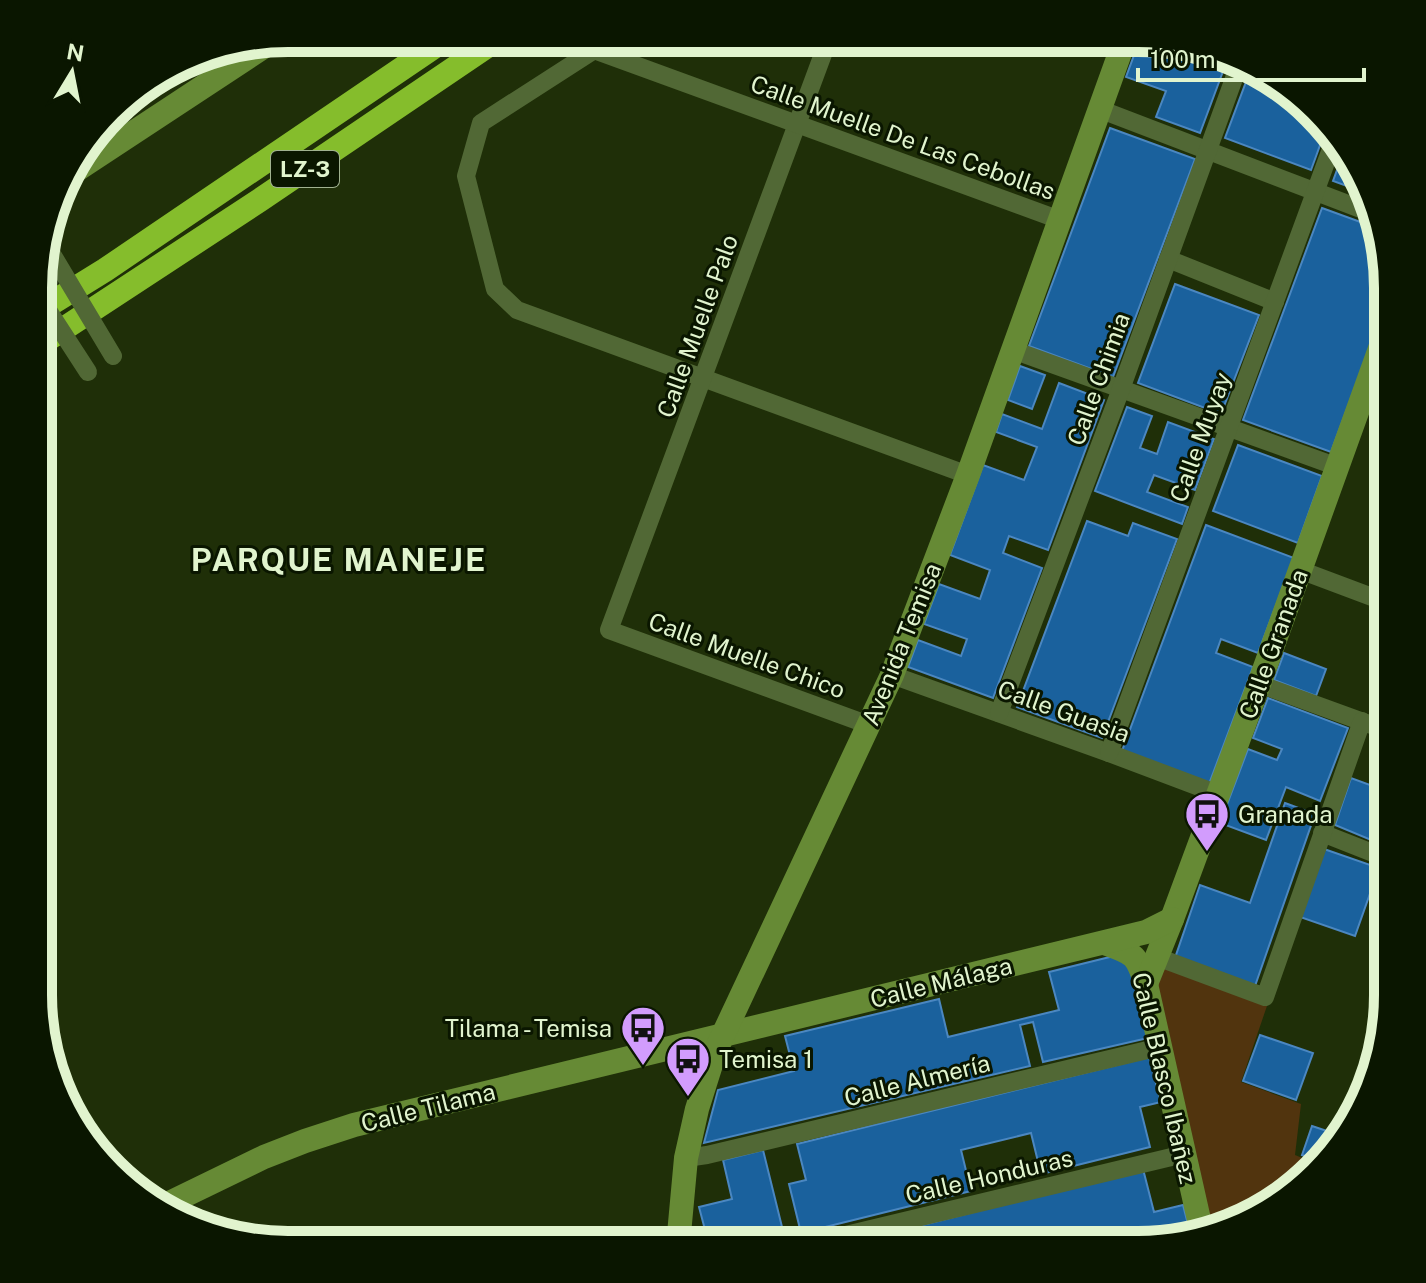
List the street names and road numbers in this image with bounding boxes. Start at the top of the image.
street label: Calle Muelle De Las Cebollas [747,69,1059,205]
road number: LZ-3 [271,151,339,187]
street label: Calle Muelle Palo [651,231,743,421]
street label: Calle Chimia [1061,309,1135,449]
street label: Calle Muyay [1164,368,1236,506]
street label: Avenida Temisa [856,559,946,729]
street label: Calle Granada [1233,565,1313,723]
street label: Calle Muelle Chico [645,606,849,704]
street label: Calle Guasia [994,674,1134,748]
street label: Calle Málaga [867,951,1015,1013]
street label: Calle Blasco Ibañez [1127,970,1203,1186]
street label: Calle Almería [841,1048,993,1112]
street label: Calle Tilama [358,1077,498,1137]
street label: Calle Honduras [903,1143,1075,1209]

